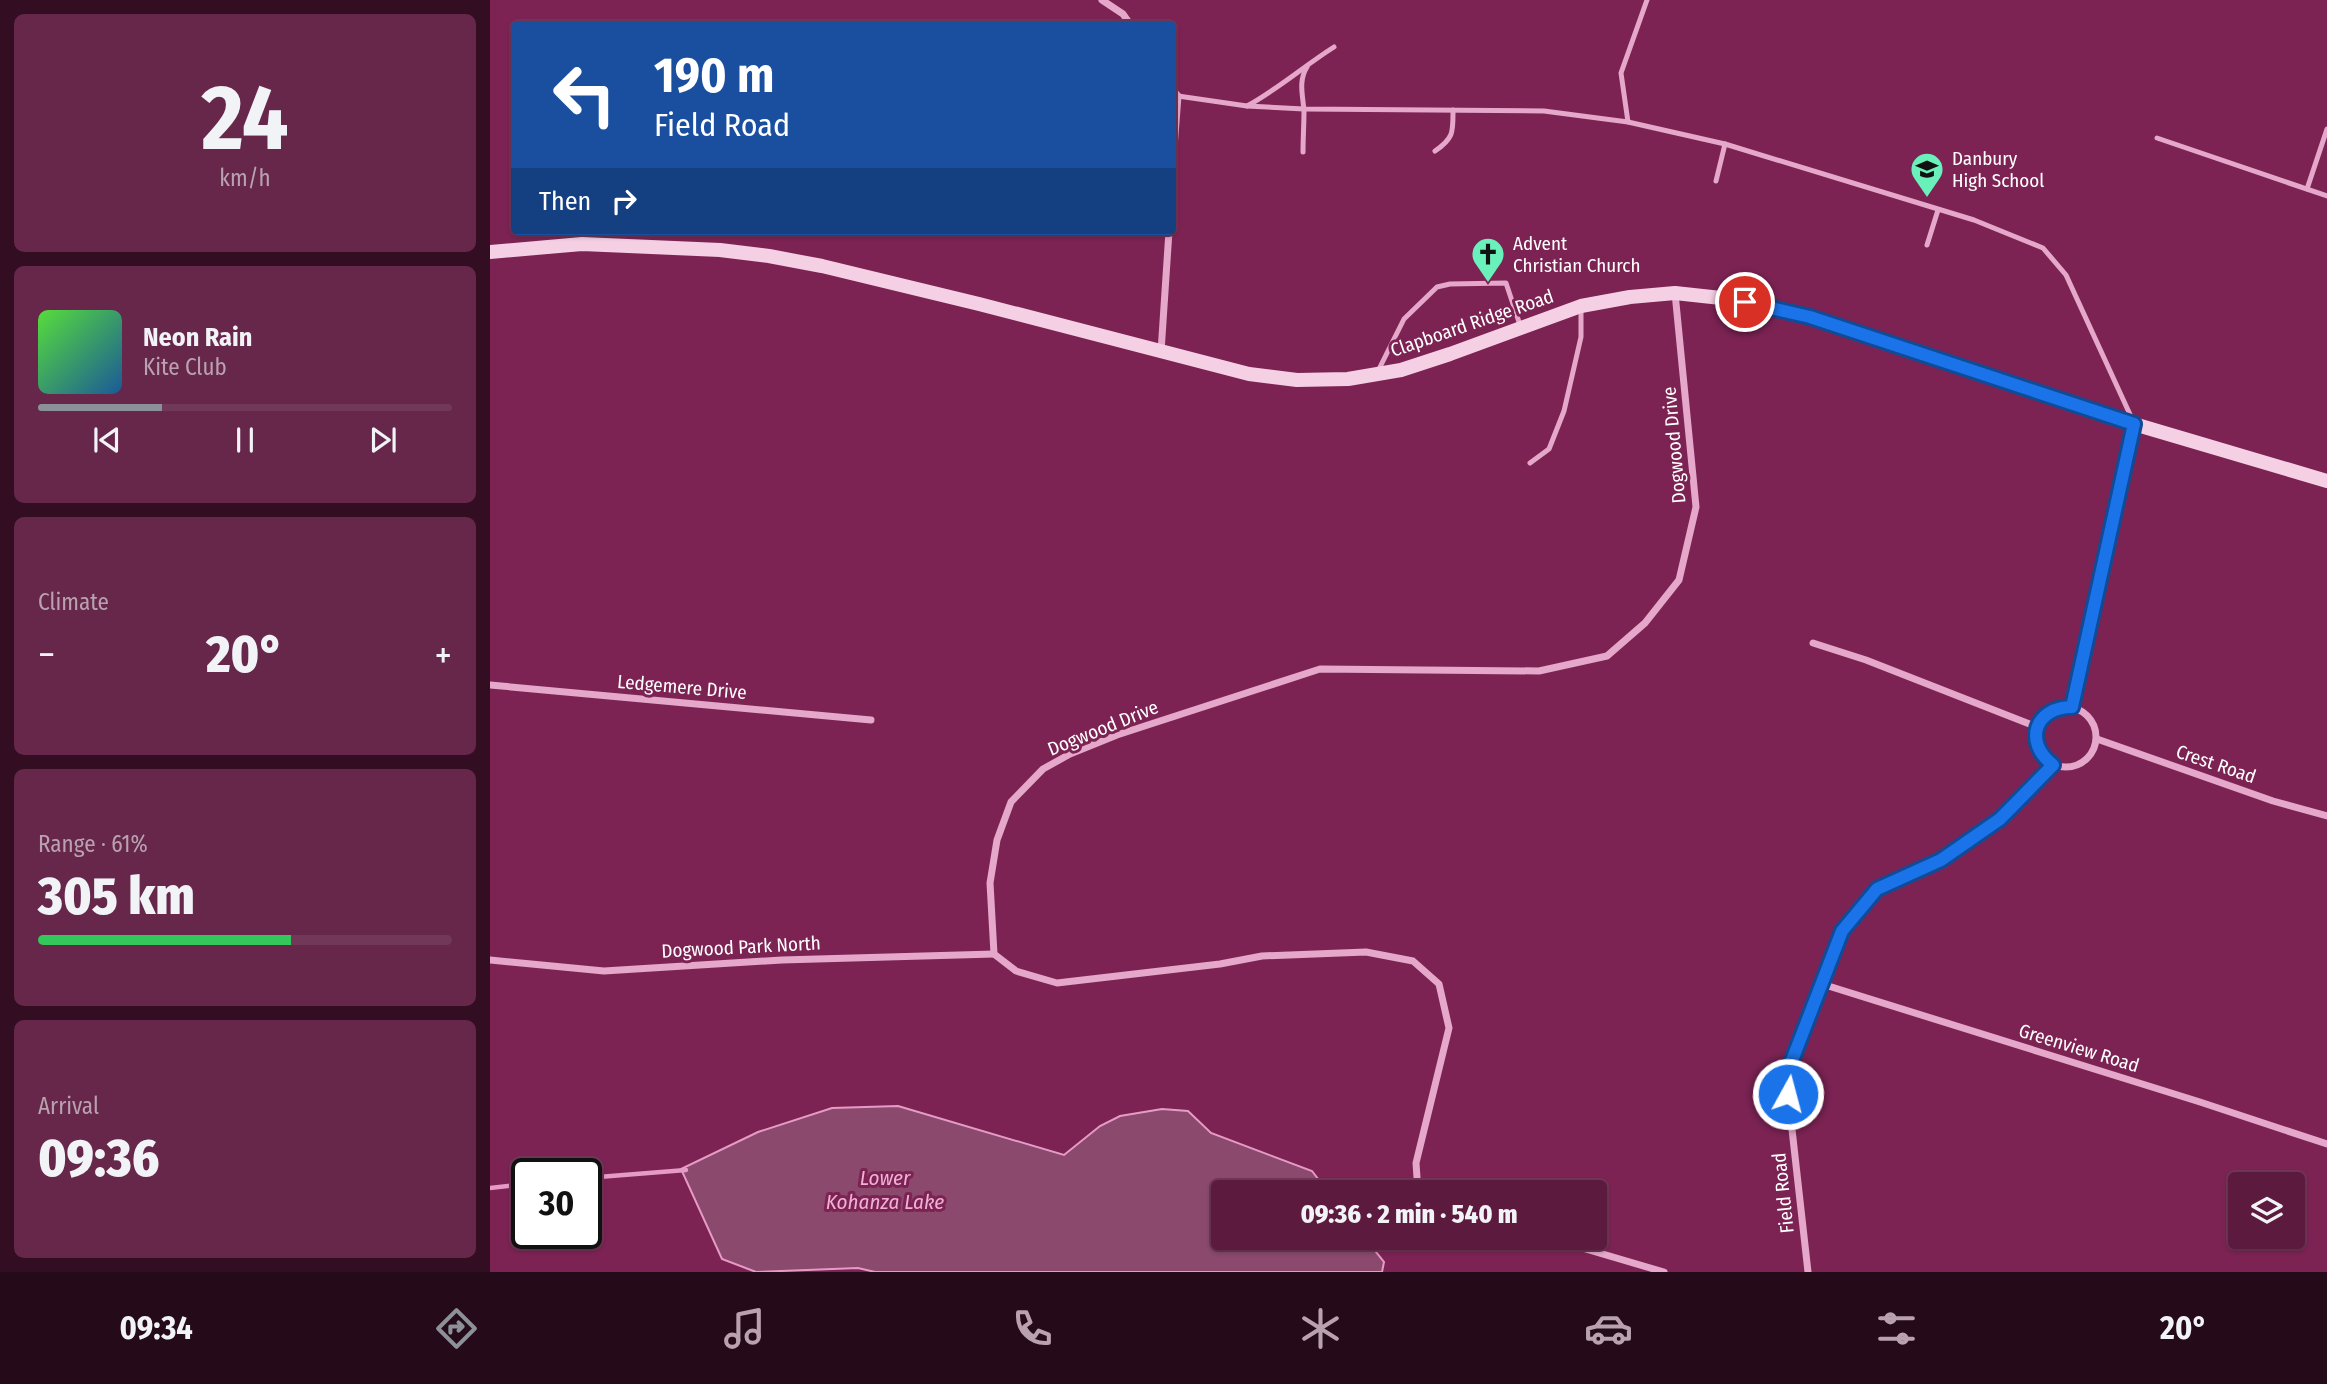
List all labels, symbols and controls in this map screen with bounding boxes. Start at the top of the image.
text: 190 m [654,46,774,105]
icon: left [539,49,630,140]
text: 24 [201,64,289,173]
text: Field Road [654,106,790,144]
place label: Danbury High School [1952,147,2044,192]
school or university icon: Danbury High School [1908,150,1946,199]
text: km/h [219,164,271,192]
icon: right [605,182,643,220]
text: Then [539,186,591,217]
place label: Advent Christian Church [1513,232,1640,277]
church icon: Advent Christian Church [1469,235,1507,284]
pin [1715,272,1775,332]
icon: arrive [1726,283,1764,321]
street label: Clapboard Ridge Road [1387,284,1557,362]
text: Neon Rain [143,322,252,353]
text: Kite Club [143,353,227,381]
street label: Dogwood Drive [1657,386,1691,504]
icon: previous [88,421,126,459]
icon: pause [226,421,264,459]
icon: next [364,421,402,459]
text: Climate [38,588,109,616]
text: 20° [206,623,284,686]
text: − [38,632,55,678]
text: + [435,632,452,678]
street label: Ledgemere Drive [616,670,748,704]
street label: Dogwood Drive [1044,695,1162,761]
street label: Crest Road [2173,740,2259,788]
text: Range · 61% [38,830,148,858]
text: 305 km [38,865,195,928]
street label: Dogwood Park North [661,931,821,963]
street label: Greenview Road [2016,1019,2142,1077]
position arrow [1751,1057,1825,1131]
text: Arrival [38,1092,99,1120]
text: 09:36 [38,1127,159,1190]
street label: Field Road [1767,1152,1799,1234]
speed limit sign: 30 [511,1158,602,1249]
water label: Lower Kohanza Lake [826,1165,944,1215]
map controls [2228,1172,2305,1249]
button: layers [2228,1172,2305,1249]
text: 09:36 · 2 min · 540 m [1300,1199,1518,1230]
icon: directions [432,1304,481,1353]
icon: music [720,1304,769,1353]
icon: phone [1008,1304,1057,1353]
icon: climate [1296,1304,1345,1353]
icon: car [1584,1304,1633,1353]
icon: filters [1872,1304,1921,1353]
text: 09:34 [120,1309,193,1347]
text: 20° [2160,1309,2207,1347]

